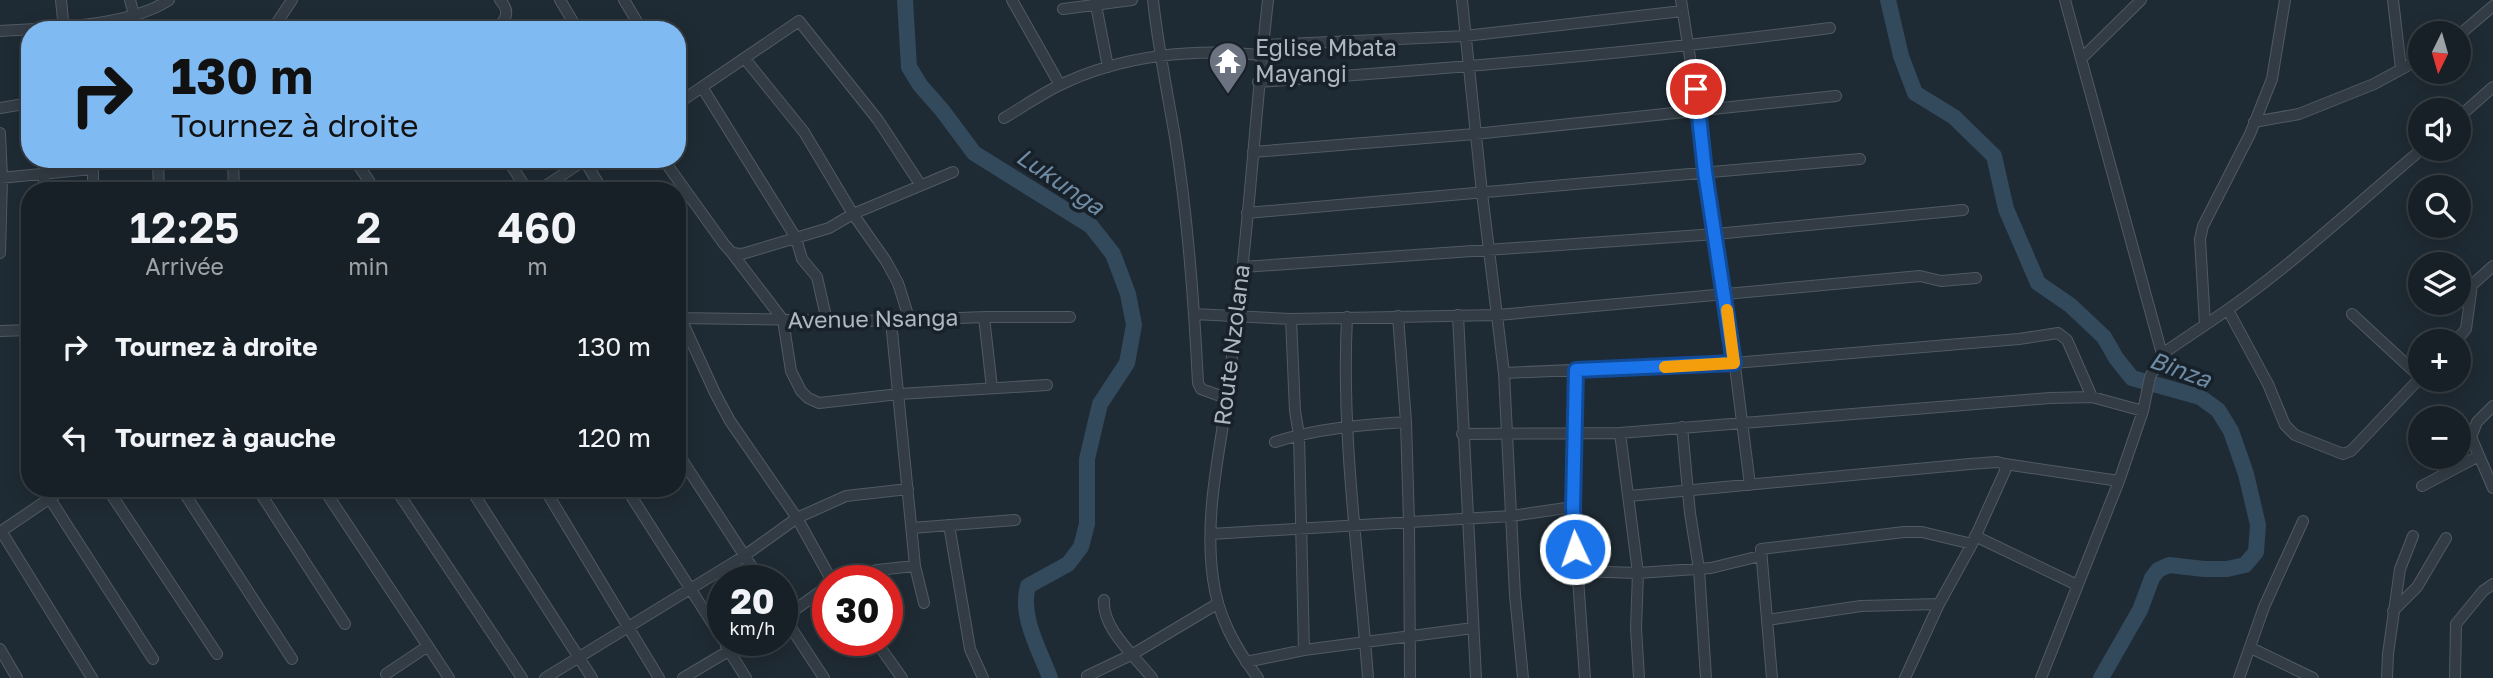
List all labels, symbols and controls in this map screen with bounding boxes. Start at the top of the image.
north arrow [2408,21,2471,84]
map controls [2408,21,2471,469]
place label: Eglise Mbata Mayangi [1255,33,1397,87]
temple icon: Eglise Mbata Mayangi [1207,40,1249,95]
text: 130 m [171,46,313,105]
icon: right [56,49,147,140]
pin [1666,59,1726,119]
icon: arrive [1677,70,1715,108]
button: sound [2408,98,2471,161]
text: Tournez à droite [171,106,419,144]
water label: Lukunga [1011,141,1111,222]
button: search [2408,175,2471,238]
text: 12:25 [130,202,239,252]
text: 2 [356,202,381,252]
text: 460 [498,202,577,252]
text: Arrivée [145,252,224,280]
text: min [348,252,389,280]
text: m [527,252,548,280]
button: layers [2408,252,2471,315]
street label: Route Nzolana [1207,263,1255,427]
street label: Avenue Nsanga [787,303,959,333]
icon: right [56,328,94,366]
button: + [2408,329,2471,392]
text: Tournez à droite [115,331,318,362]
text: 130 m [578,331,651,362]
water label: Binza [2146,344,2216,393]
button: − [2408,406,2471,469]
icon: left [56,419,94,457]
text: Tournez à gauche [115,422,336,453]
text: 120 m [578,422,651,453]
position arrow [1538,512,1612,586]
speed limit sign: 30 [812,565,903,656]
text: 20 [730,580,775,622]
text: km/h [730,617,775,639]

